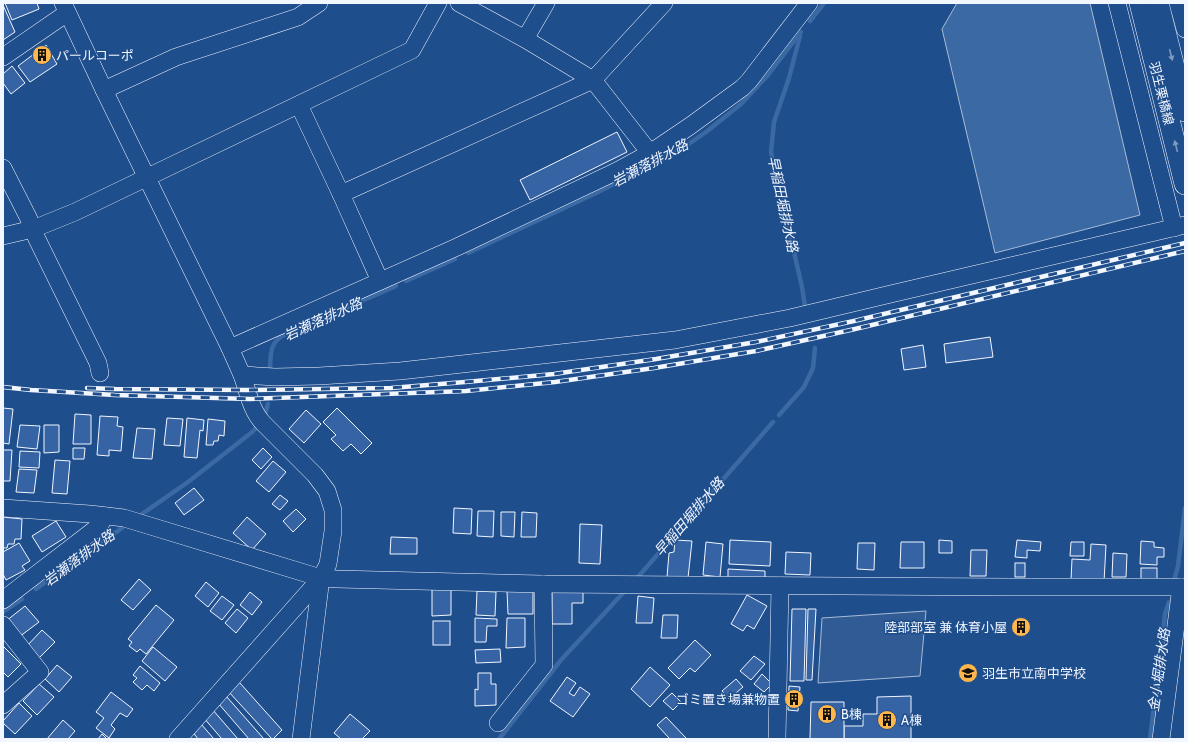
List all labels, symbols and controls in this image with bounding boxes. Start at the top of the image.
building icon: パールコーポ [31,44,53,66]
place label: パールコーポ [56,47,134,63]
one-way arrow [1168,48,1174,61]
street label: 羽生栗橋線 [1146,60,1178,126]
water label: 岩瀬落排水路 [609,135,692,191]
one-way arrow [1172,140,1178,152]
water label: 早稲田堀排水路 [764,154,802,255]
water label: 岩瀬落排水路 [281,293,366,344]
water label: 早稲田堀排水路 [650,473,729,560]
water label: 岩瀬落排水路 [40,525,119,590]
building icon: 陸部部室 兼 体育小屋 [1010,616,1032,638]
place label: 陸部部室 兼 体育小屋 [884,619,1007,635]
water label: 金小堀排水路 [1144,626,1174,713]
school or university icon: 羽生市立南中学校 [957,662,979,684]
place label: 羽生市立南中学校 [982,665,1086,681]
building icon: ゴミ置き場兼物置 [783,688,805,710]
place label: ゴミ置き場兼物置 [676,691,780,707]
building icon: B棟 [816,703,838,725]
place label: B棟 [841,706,862,722]
building icon: A棟 [876,709,898,731]
place label: A棟 [901,712,922,728]

